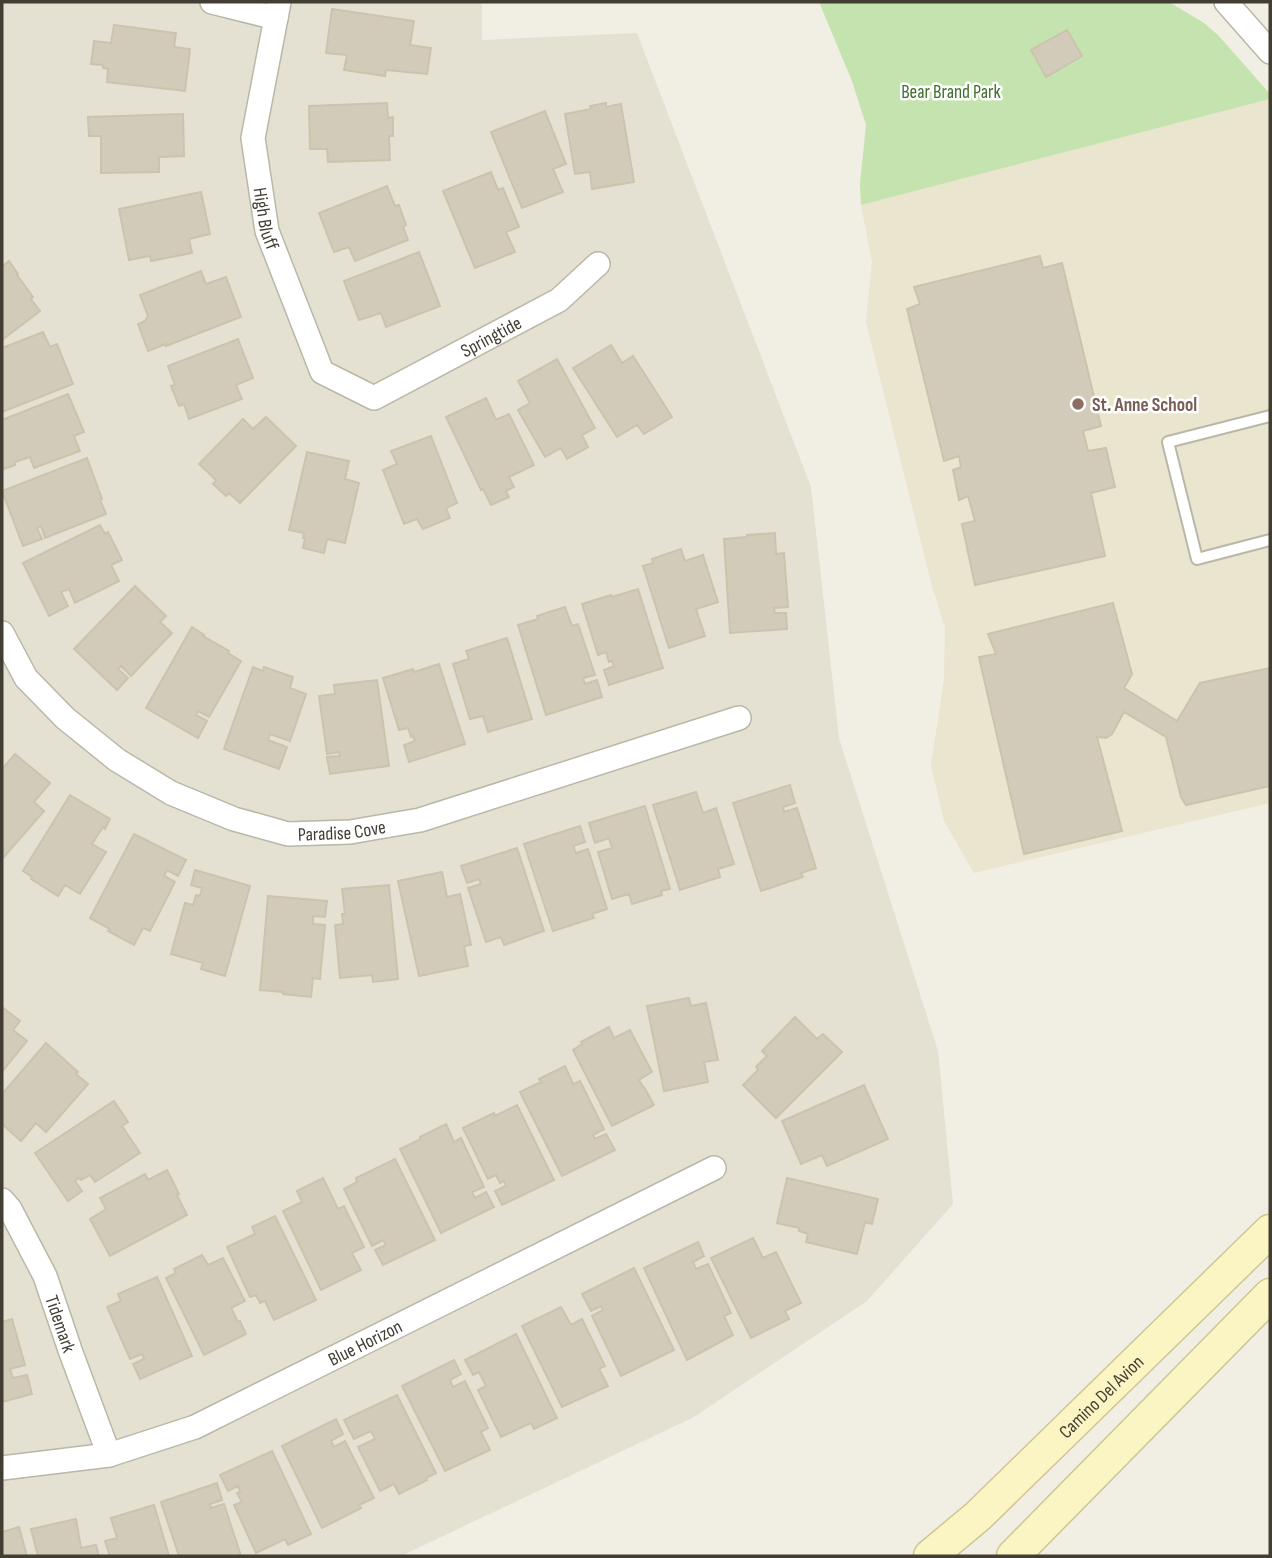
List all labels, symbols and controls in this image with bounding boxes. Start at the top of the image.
park label: Bear Brand Park [901,81,1002,104]
street label: High Bluff [248,186,283,253]
street label: Springtide [457,312,526,363]
place label: St. Anne School [1092,394,1197,417]
marker: St. Anne School [1070,396,1086,412]
street label: Paradise Cove [297,816,388,847]
street label: Tidemark [39,1293,80,1357]
street label: Blue Horizon [325,1316,406,1372]
street label: Camino Del Avion [1055,1351,1149,1444]

